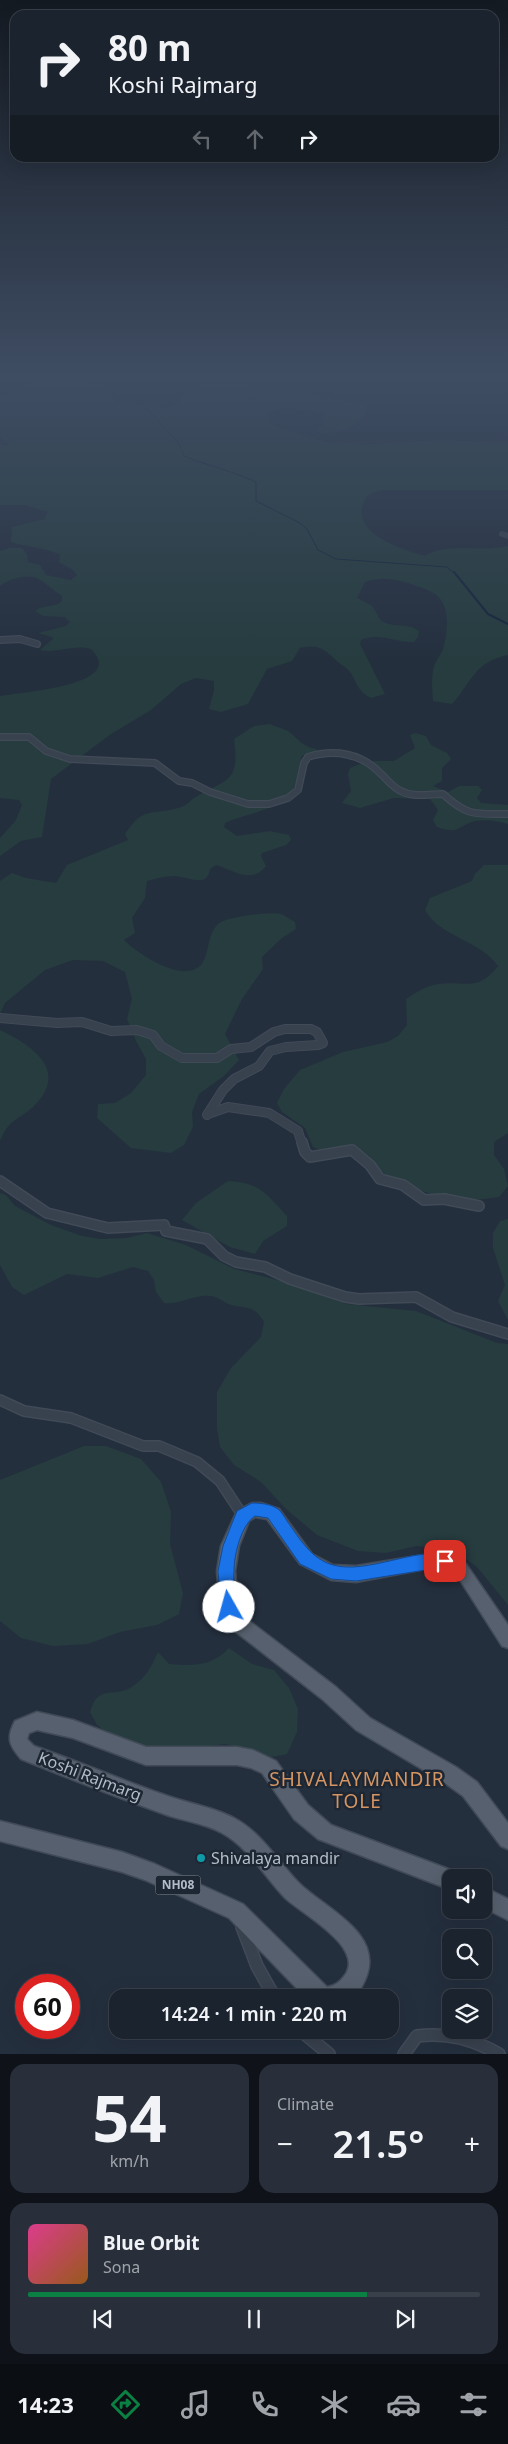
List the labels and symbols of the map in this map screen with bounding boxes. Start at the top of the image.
pin [424,1540,466,1582]
position arrow [202,1580,254,1632]
street label: Koshi Rajmarg [35,1746,145,1806]
district label: SHIVALAYMANDIR TOLE [269,1766,445,1814]
place label: Shivalaya mandir [211,1847,340,1869]
marker: Shivalaya mandir [195,1852,207,1864]
road number: NH08 [156,1876,200,1894]
speed limit sign: 60 [15,1974,80,2039]

